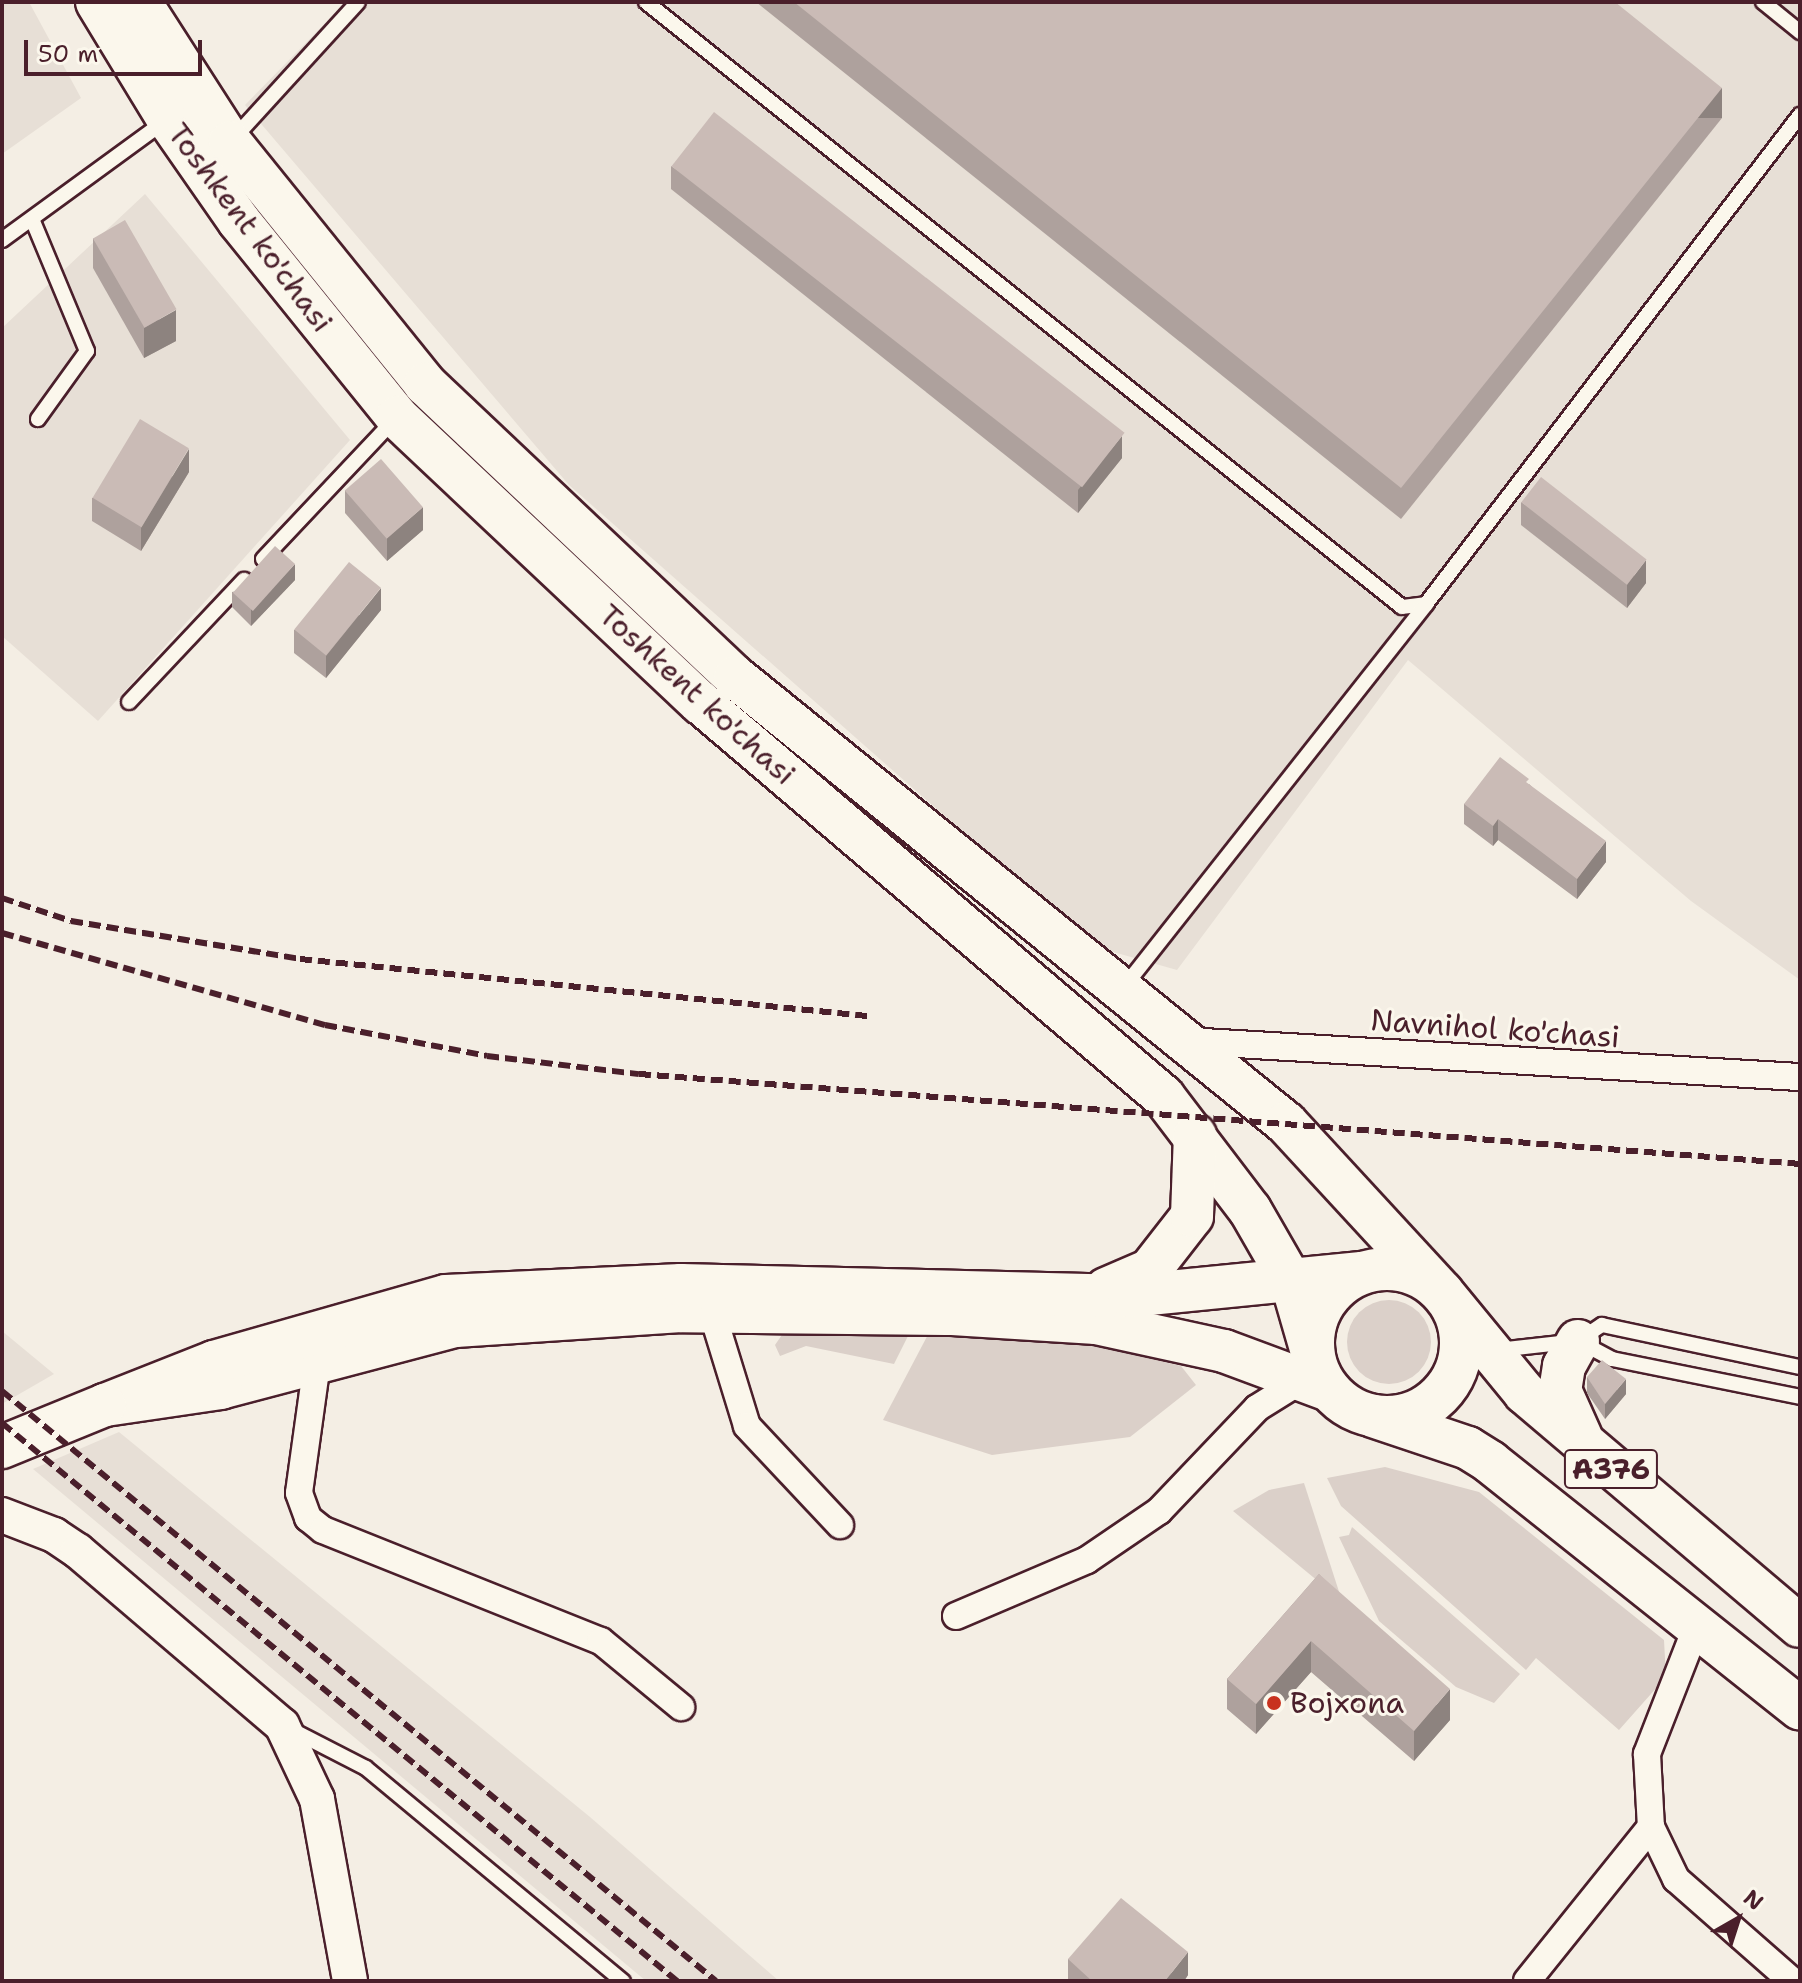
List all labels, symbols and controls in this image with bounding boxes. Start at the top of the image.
scale bar [28,24,206,74]
text: 50 m [38,38,98,70]
street label: Toshkent ko'chasi [160,116,340,340]
street label: Toshkent ko'chasi [591,597,803,793]
street label: Navnihol ko'chasi [1369,1002,1621,1056]
road number: A376 [1563,1445,1659,1493]
place label: Bojxona [1290,1685,1404,1721]
marker: Bojxona [1265,1694,1283,1712]
north arrow [1698,1879,1778,1959]
text: N [1738,1883,1769,1917]

